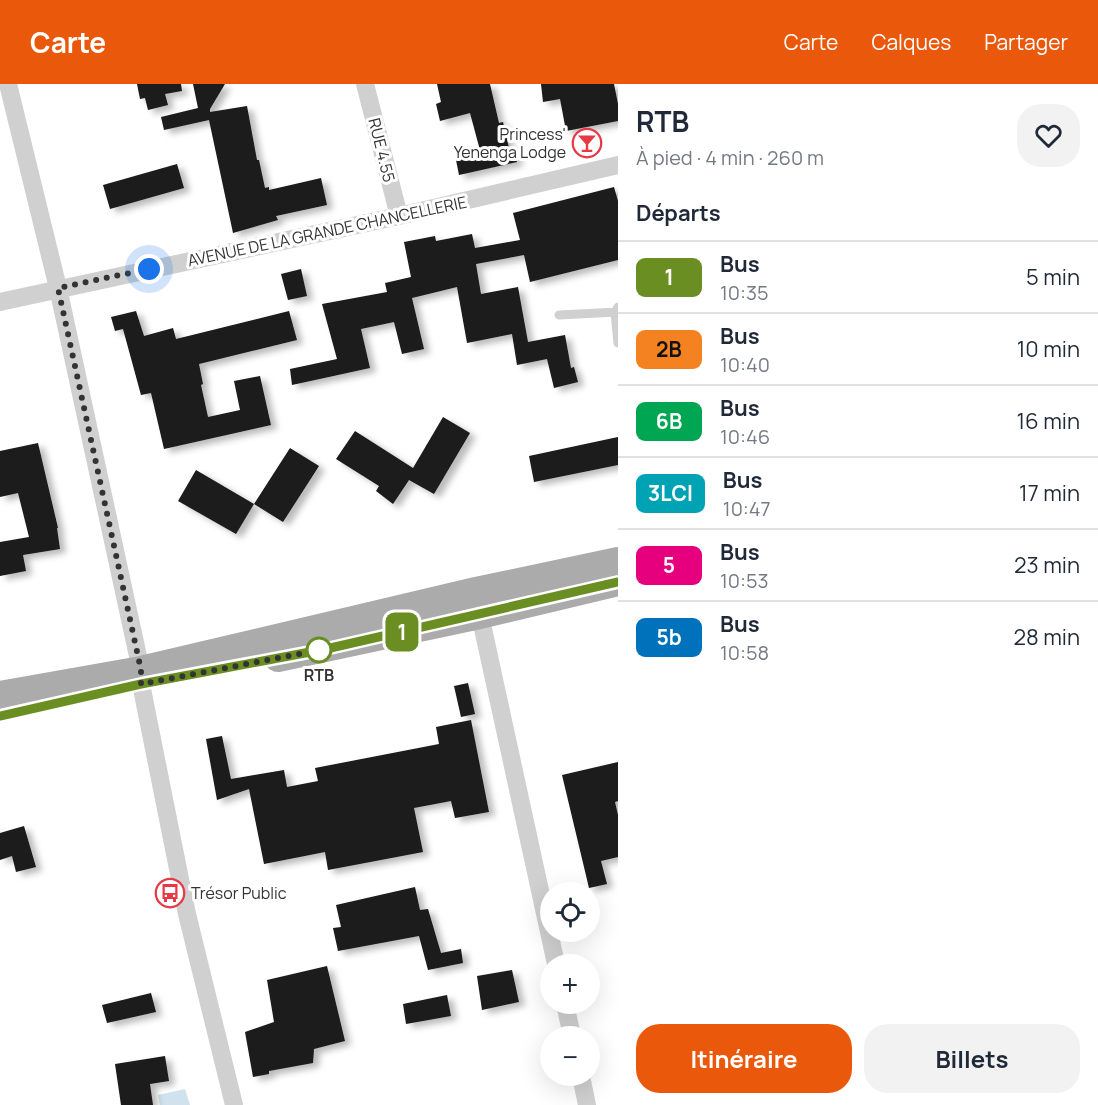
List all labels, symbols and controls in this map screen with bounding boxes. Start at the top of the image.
text: Carte [30,23,106,61]
text: Carte [784,28,838,56]
text: Calques [871,28,951,56]
text: Partager [984,28,1068,56]
text: RTB [636,102,689,140]
button: heart [1017,104,1080,167]
street label: RUE 4.55 [363,116,401,184]
place label: Princess' Yenenga Lodge [454,123,566,163]
bar icon: Princess' Yenenga Lodge [571,127,603,159]
text: À pied · 4 min · 260 m [636,144,824,171]
street label: AVENUE DE LA GRANDE CHANCELLERIE [185,191,469,271]
text: Départs [636,198,721,228]
text: Bus [720,249,760,279]
your location [134,254,164,284]
text: 5 min [1026,262,1080,292]
text: 1 [664,263,674,291]
text: 10:35 [720,279,769,306]
text: Bus [720,321,760,351]
text: 10 min [1017,334,1080,364]
text: 2B [656,335,682,363]
text: 10:40 [720,351,770,378]
text: Bus [720,393,760,423]
text: 16 min [1017,406,1080,436]
text: 6B [656,407,682,435]
text: 10:46 [720,423,770,450]
text: Bus [723,465,762,495]
text: 17 min [1019,478,1080,508]
text: 3LCI [648,479,693,507]
text: 10:47 [723,495,771,522]
text: Bus [720,537,760,567]
text: 23 min [1014,550,1080,580]
text: 5 [663,551,675,579]
text: 10:53 [720,567,769,594]
text: Bus [720,609,760,639]
line badge: 1 [382,612,422,652]
text: 1 [397,618,407,646]
text: 28 min [1013,622,1080,652]
text: 5b [656,623,682,651]
marker: RTB [306,637,332,663]
text: 10:58 [720,639,769,666]
place label: RTB [304,664,334,686]
bus stop icon: Trésor Public [154,877,186,909]
place label: Trésor Public [191,882,287,904]
map controls [540,882,600,1086]
button: locate [540,882,600,942]
button: + [540,954,600,1014]
button: Itinéraire [636,1024,852,1093]
button: Billets [864,1024,1080,1093]
button: − [540,1026,600,1086]

